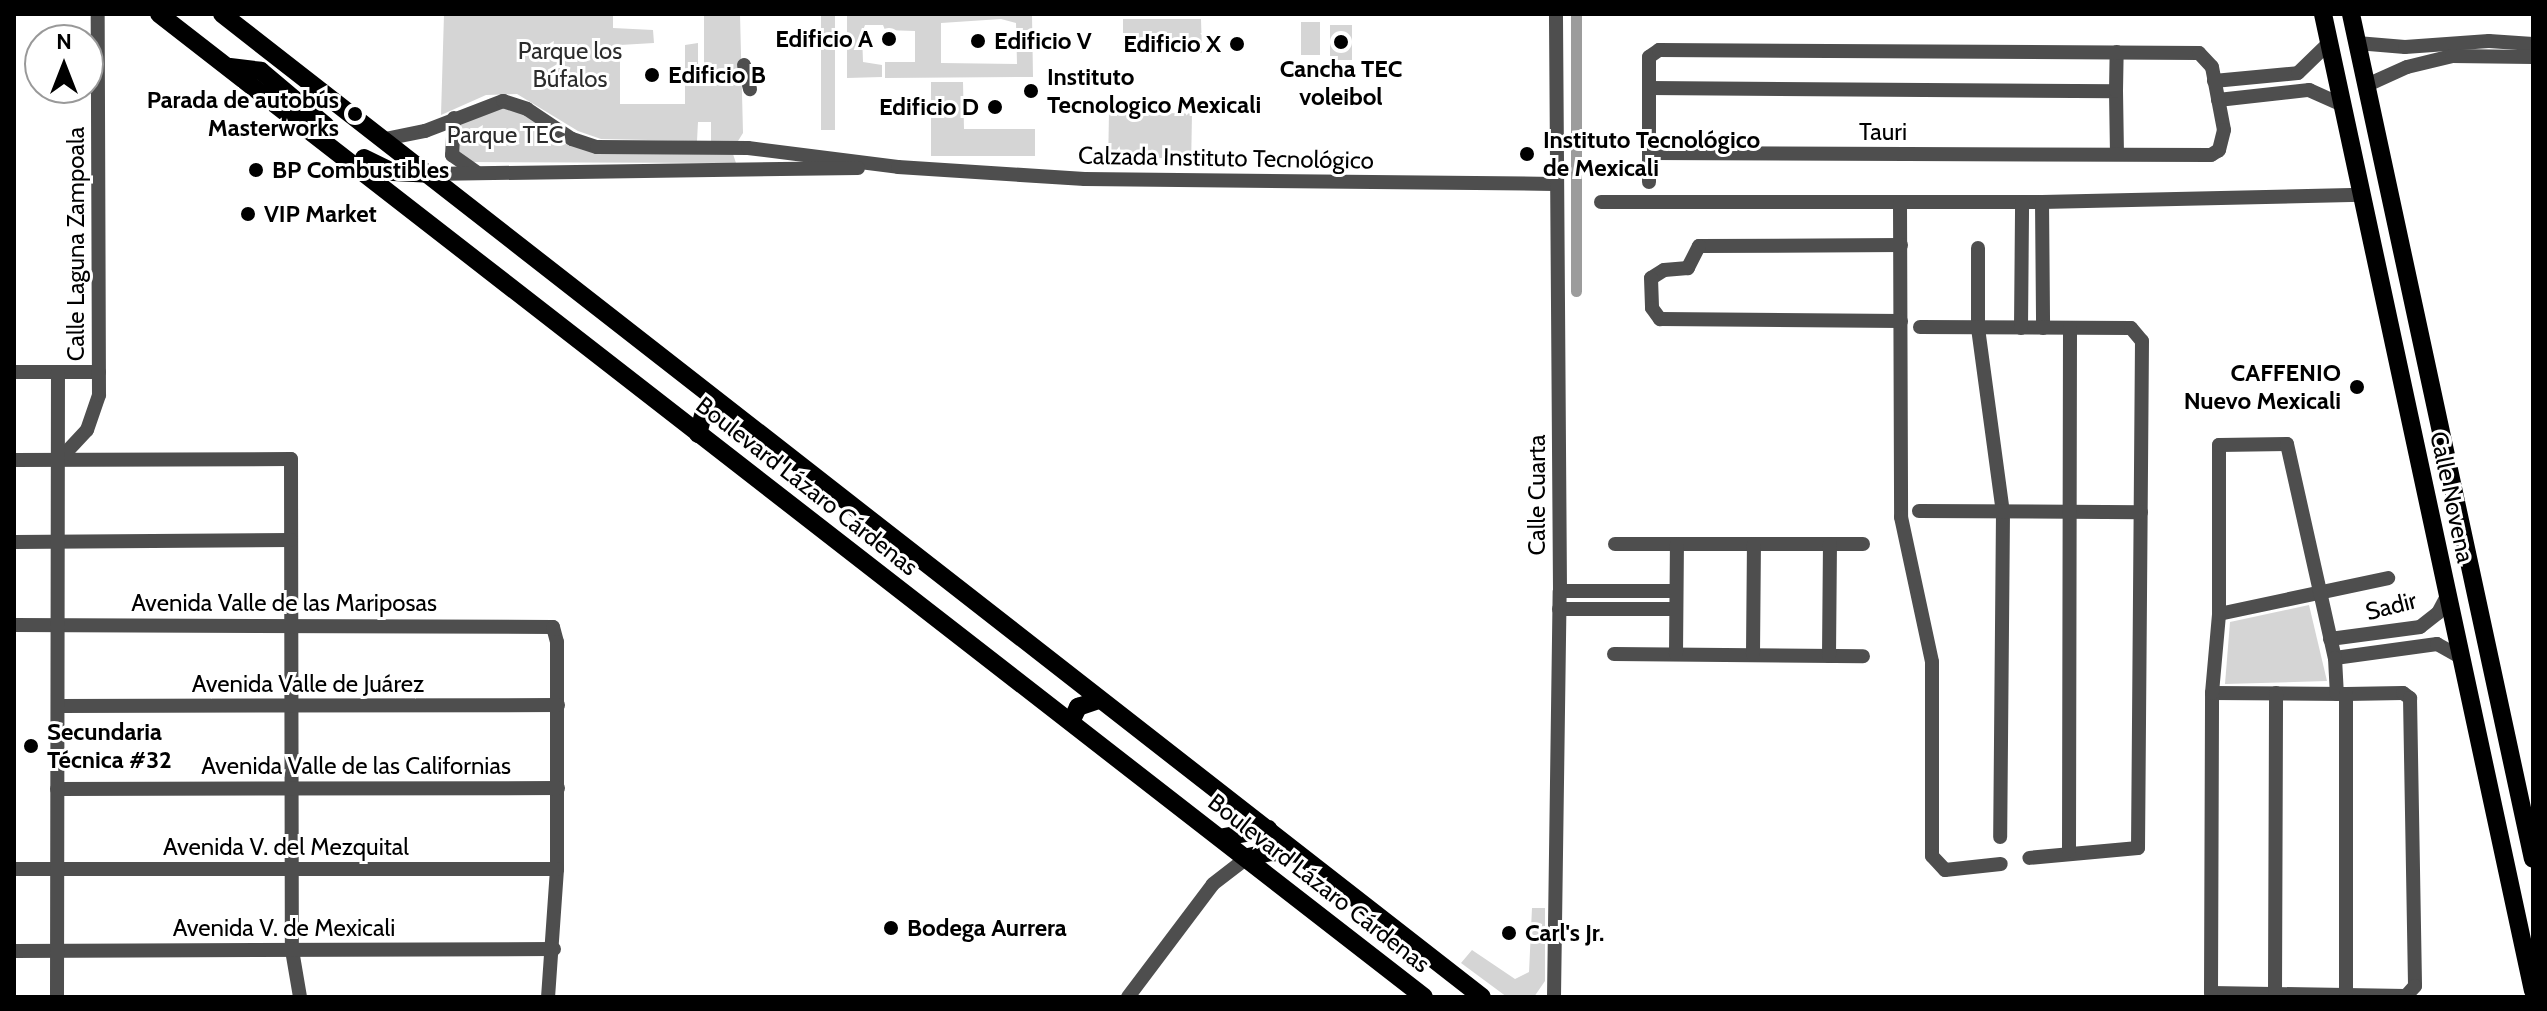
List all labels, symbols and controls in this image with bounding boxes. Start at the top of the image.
north arrow [24,24,104,104]
place label: Edificio A [775,25,873,53]
place label: Edificio V [994,27,1092,55]
text: N [56,28,72,55]
marker: Edificio A [880,30,898,48]
place label: Edificio X [1123,30,1221,58]
marker: Edificio V [969,32,987,50]
marker: Cancha TEC voleibol [1332,33,1350,51]
marker: Edificio X [1228,35,1246,53]
park label: Parque los Búfalos [518,37,622,93]
place label: Cancha TEC voleibol [1280,55,1402,111]
place label: Edificio B [668,61,766,89]
place label: Instituto Tecnologico Mexicali [1047,63,1261,119]
marker: Edificio B [643,66,661,84]
marker: Instituto Tecnologico Mexicali [1022,82,1040,100]
place label: Parada de autobús Masterworks [147,86,339,142]
place label: Edificio D [879,93,979,121]
marker: Edificio D [986,98,1004,116]
marker: Parada de autobús Masterworks [346,105,364,123]
street label: Tauri [1859,118,1907,146]
park label: Parque TEC [447,121,563,149]
place label: Instituto Tecnológico de Mexicali [1543,126,1760,182]
street label: Calle Laguna Zampoala [62,127,90,361]
street label: Calzada Instituto Tecnológico [1078,141,1374,175]
marker: Instituto Tecnológico de Mexicali [1518,145,1536,163]
place label: BP Combustibles [272,156,449,184]
marker: BP Combustibles [247,161,265,179]
place label: VIP Market [264,200,377,228]
marker: VIP Market [239,205,257,223]
place label: CAFFENIO Nuevo Mexicali [2184,359,2341,415]
marker: CAFFENIO Nuevo Mexicali [2348,378,2366,396]
street label: Boulevard Lázaro Cárdenas [690,391,924,581]
street label: Calle Novena [2424,429,2480,565]
street label: Calle Cuarta [1523,435,1551,555]
street label: Sadir [2363,586,2419,626]
street label: Avenida Valle de las Mariposas [131,589,437,617]
street label: Avenida Valle de Juárez [192,670,424,698]
place label: Secundaria Técnica #32 [47,718,172,774]
marker: Secundaria Técnica #32 [22,737,40,755]
street label: Avenida Valle de las Californias [201,752,511,780]
street label: Boulevard Lázaro Cárdenas [1202,788,1436,978]
street label: Avenida V. del Mezquital [163,833,409,861]
street label: Avenida V. de Mexicali [173,914,395,942]
place label: Bodega Aurrera [907,914,1067,942]
marker: Bodega Aurrera [882,919,900,937]
place label: Carl's Jr. [1525,919,1604,947]
marker: Carl's Jr. [1500,924,1518,942]

